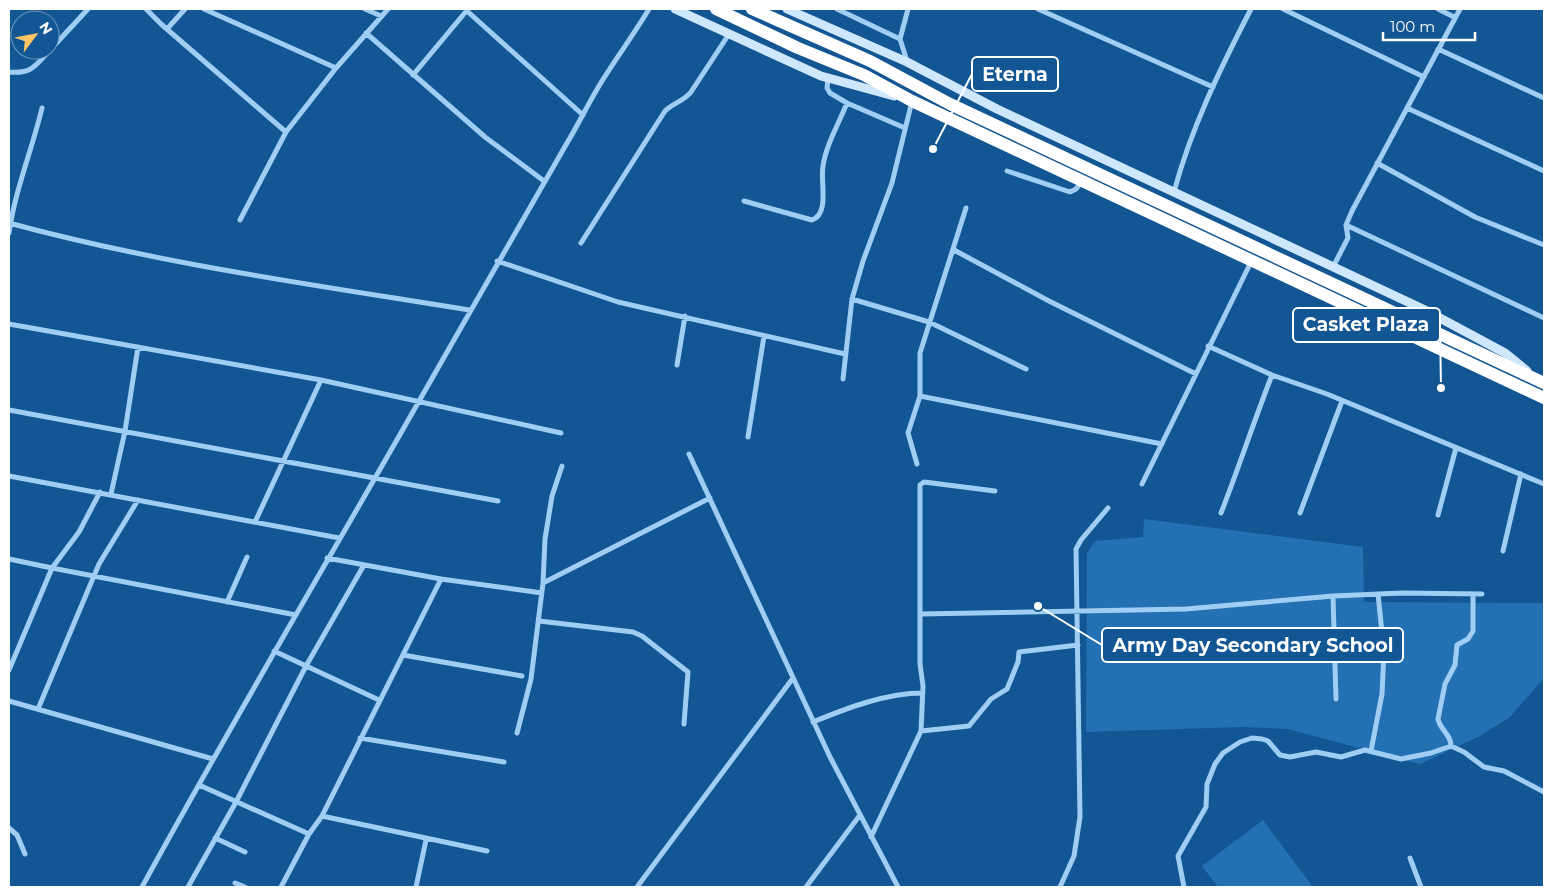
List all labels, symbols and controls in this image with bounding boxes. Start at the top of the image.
north arrow [10,10,60,60]
scale bar [1383,10,1476,42]
text: 100 m [1390,17,1435,36]
text: N [35,19,57,38]
callout: Eterna [972,57,1058,91]
text: Eterna [982,63,1048,86]
callout: Casket Plaza [1293,308,1440,342]
text: Casket Plaza [1303,313,1429,336]
callout: Army Day Secondary School [1102,628,1403,662]
text: Army Day Secondary School [1112,634,1393,657]

